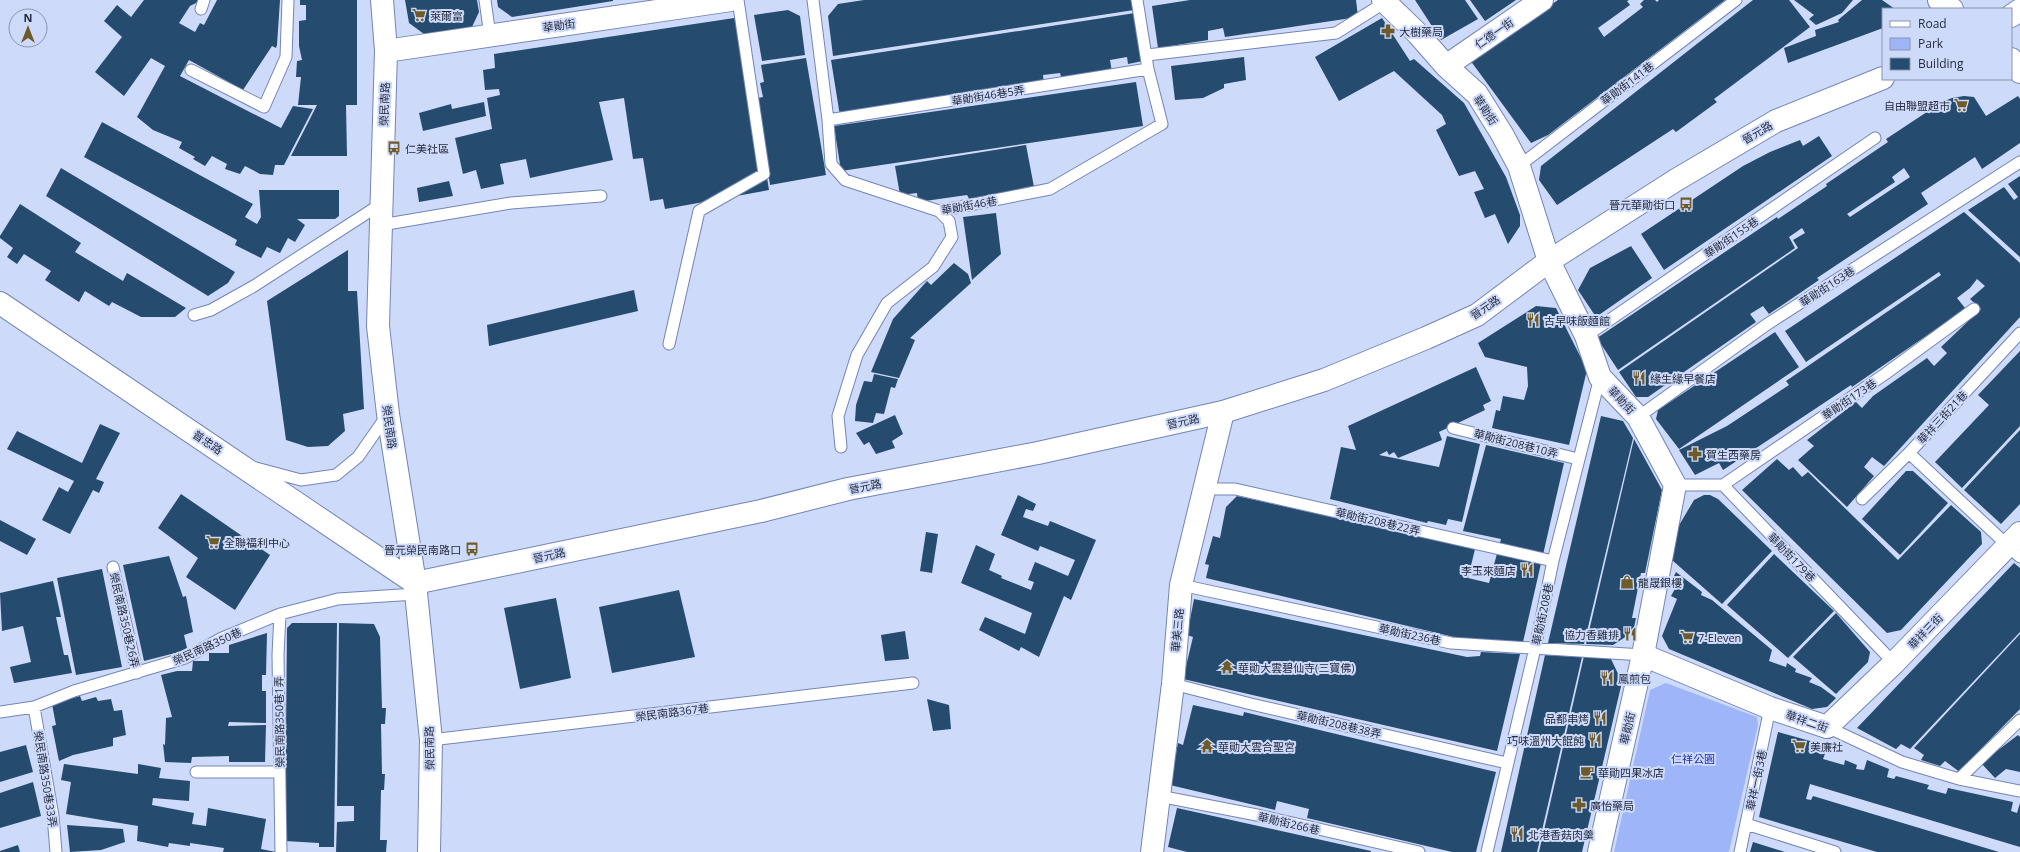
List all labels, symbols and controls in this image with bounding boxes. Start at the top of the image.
supermarket icon: 萊爾富 [411,7,427,23]
north arrow [8,8,48,48]
place label: 萊爾富 [430,8,463,23]
legend [1882,8,2012,80]
text: N [24,10,32,25]
street label: 仁德一街 [1472,14,1516,52]
street label: 華勛街 [542,15,576,35]
text: Road [1918,15,1947,32]
pharmacy icon: 大樹藥局 [1380,23,1396,39]
place label: 大樹藥局 [1399,24,1443,39]
text: Park [1918,35,1944,52]
text: Building [1918,55,1964,72]
street label: 華勛街141巷 [1597,58,1657,108]
street label: 榮民南路 [376,82,392,126]
street label: 華勛街46巷5弄 [950,82,1026,108]
street label: 華勛街 [1471,92,1501,128]
supermarket icon: 自由聯盟超市 [1953,97,1969,113]
place label: 自由聯盟超市 [1884,98,1950,113]
street label: 晉元路 [1739,117,1775,147]
bus stop icon: 仁美社區 [386,140,402,156]
place label: 仁美社區 [405,141,449,156]
street label: 華勛街46巷 [940,193,998,217]
bus stop icon: 晉元華勛街口 [1678,196,1694,212]
place label: 晉元華勛街口 [1609,197,1675,212]
street label: 華勛街155巷 [1701,213,1761,261]
street label: 華勛街163巷 [1797,263,1857,309]
street label: 晉元路 [1467,292,1503,322]
restaurant icon: 古早味飯麵館 [1525,312,1541,328]
place label: 古早味飯麵館 [1544,313,1610,328]
restaurant icon: 緣生緣早餐店 [1631,370,1647,386]
place label: 緣生緣早餐店 [1650,371,1716,386]
street label: 華勛街173巷 [1819,375,1879,423]
street label: 華勛街 [1605,383,1639,417]
street label: 華祥三街21巷 [1913,387,1971,447]
street label: 榮民南路 [380,404,400,450]
street label: 晉元路 [1165,410,1201,432]
street label: 華勛街208巷10弄 [1472,425,1560,461]
street label: 普忠路 [190,427,226,457]
pharmacy icon: 賀生西藥房 [1687,446,1703,462]
place label: 賀生西藥房 [1706,447,1761,462]
street label: 晉元路 [847,475,883,497]
street label: 華勛街208巷22弄 [1334,504,1422,538]
street label: 華勛街179巷 [1765,529,1819,585]
supermarket icon: 全聯福利中心 [205,534,221,550]
place label: 全聯福利中心 [224,535,290,550]
bus stop icon: 晉元榮民南路口 [464,541,480,557]
place label: 晉元榮民南路口 [384,542,461,557]
street label: 晉元路 [531,544,567,566]
restaurant icon: 李玉來麵店 [1519,562,1535,578]
place label: 李玉來麵店 [1461,563,1516,578]
street label: 榮民南路350巷26弄 [107,571,143,669]
shop icon: 龍晟銀樓 [1619,574,1635,590]
place label: 龍晟銀樓 [1638,575,1682,590]
street label: 華勛街208巷 [1528,582,1556,646]
street label: 華美三路 [1168,607,1186,653]
street label: 華祥三街 [1904,610,1946,652]
street label: 華勛街236巷 [1378,620,1442,648]
street label: 榮民南路350巷 [170,624,244,668]
restaurant icon: 協力香雞排 [1622,626,1638,642]
place label: 協力香雞排 [1564,627,1619,642]
supermarket icon: 7-Eleven [1679,629,1695,645]
place label: 7-Eleven [1698,630,1741,645]
temple icon: 華勛大雲碧仙寺(三寶佛) [1219,659,1235,675]
place label: 華勛大雲碧仙寺(三寶佛) [1238,660,1355,675]
restaurant icon: 鳳煎包 [1599,670,1615,686]
place label: 鳳煎包 [1618,671,1651,686]
street label: 榮民南路350巷1弄 [271,676,287,768]
street label: 榮民南路367巷 [634,700,710,724]
street label: 華勛街208巷38弄 [1295,707,1383,741]
street label: 華祥二街 [1784,707,1830,735]
restaurant icon: 品都串烤 [1592,710,1608,726]
street label: 華勛街 [1616,710,1638,746]
place label: 品都串烤 [1545,711,1589,726]
street label: 榮民南路 [421,726,437,770]
street label: 榮民南路350巷33弄 [31,730,61,828]
restaurant icon: 巧味溫州大餛飩 [1587,732,1603,748]
place label: 巧味溫州大餛飩 [1507,733,1584,748]
temple icon: 華勛大雲合聖宮 [1199,738,1215,754]
supermarket icon: 美廉社 [1791,738,1807,754]
place label: 華勛大雲合聖宮 [1218,739,1295,754]
place label: 美廉社 [1810,739,1843,754]
street label: 華祥一街3巷 [1742,748,1770,812]
park label: 仁祥公園 [1671,751,1715,766]
cafe icon: 華勛四果冰店 [1579,764,1595,780]
place label: 華勛四果冰店 [1598,765,1664,780]
pharmacy icon: 廣怡藥局 [1571,797,1587,813]
place label: 廣怡藥局 [1590,798,1634,813]
street label: 華勛街266巷 [1257,809,1321,837]
restaurant icon: 北港香菇肉羹 [1509,826,1525,842]
place label: 北港香菇肉羹 [1528,827,1594,842]

